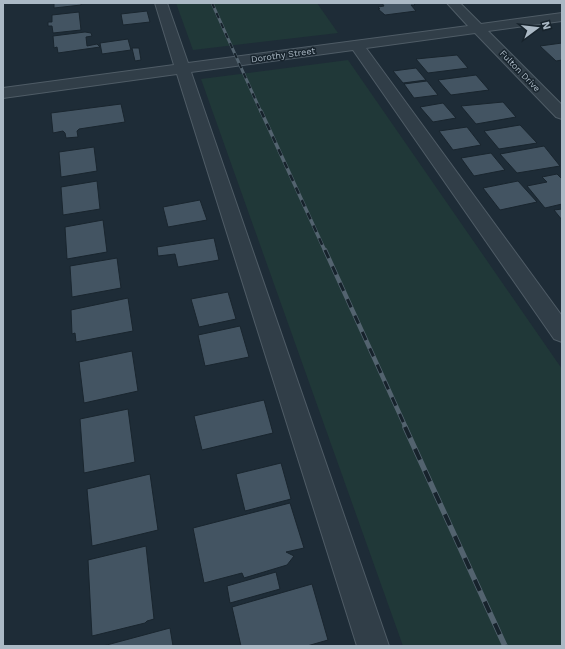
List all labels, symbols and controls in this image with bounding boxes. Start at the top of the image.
north arrow [517,8,557,48]
text: N [539,20,554,31]
street label: Dorothy Street [250,46,316,64]
street label: Fulton Drive [498,48,542,94]

